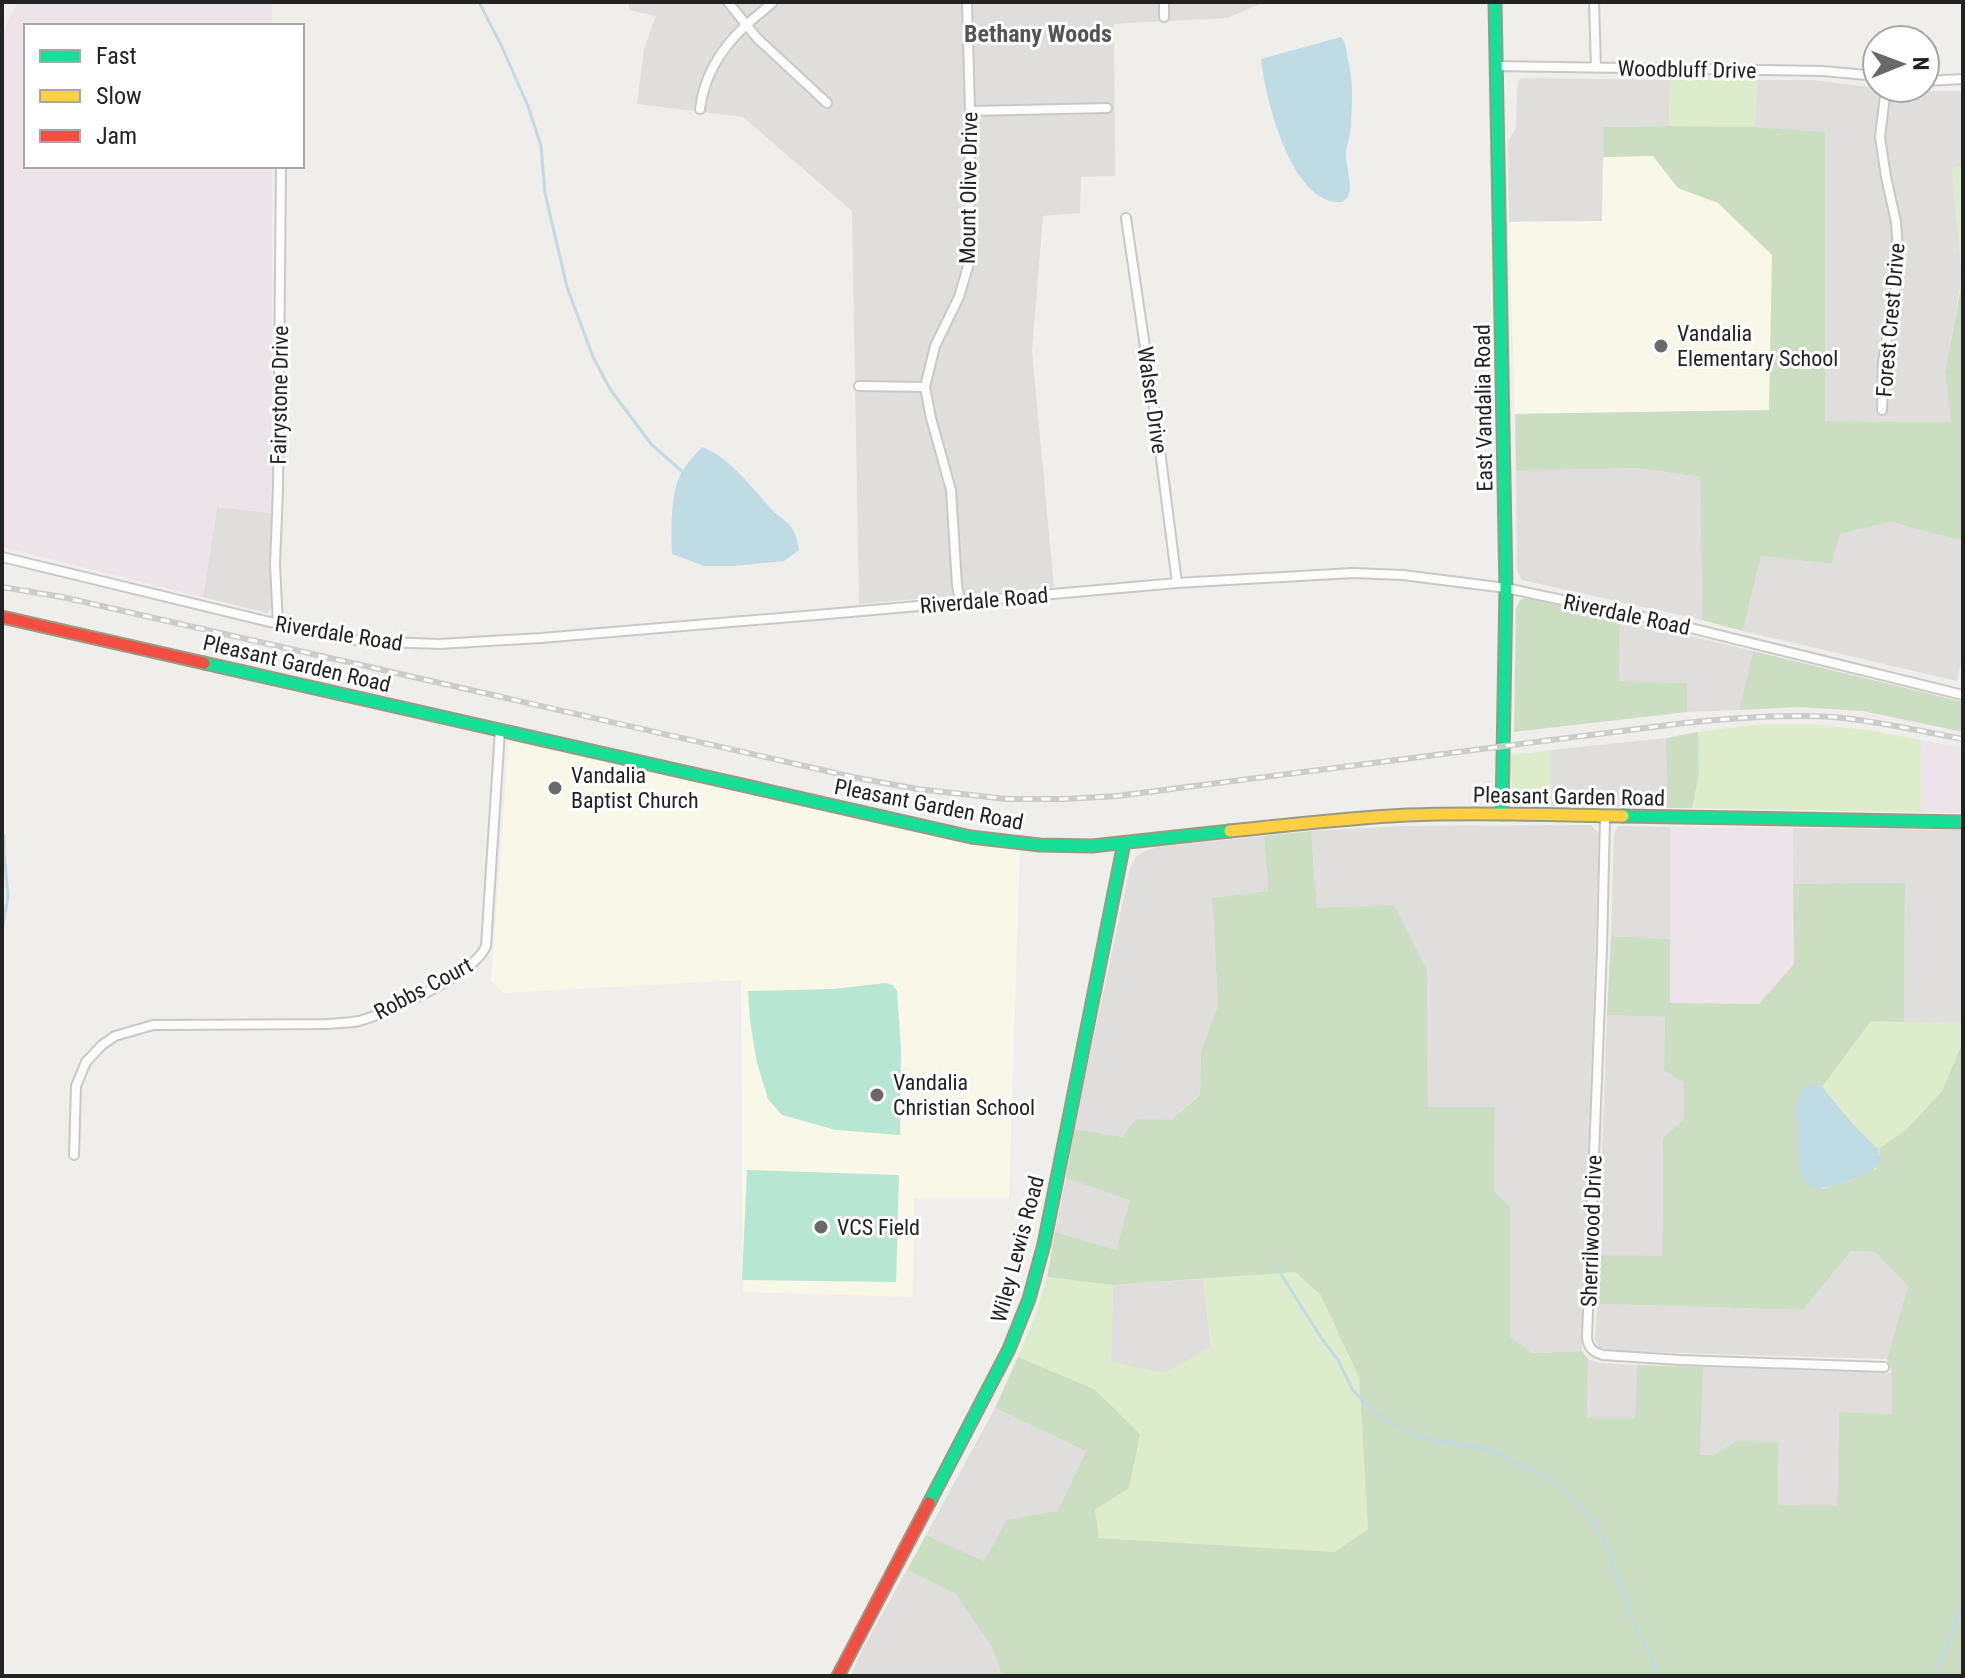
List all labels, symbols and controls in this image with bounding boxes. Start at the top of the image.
district label: Bethany Woods [964,20,1112,48]
legend [24,24,304,168]
north arrow [1861,24,1941,104]
text: Fast [96,42,137,70]
street label: Woodbluff Drive [1617,56,1757,83]
text: N [1908,57,1933,71]
text: Slow [96,82,142,110]
street label: Mount Olive Drive [955,112,982,264]
text: Jam [96,122,137,150]
street label: Forest Crest Drive [1871,242,1910,398]
place label: Vandalia Elementary School [1677,321,1838,371]
street label: East Vandalia Road [1470,324,1497,492]
street label: Fairystone Drive [266,325,293,465]
marker: Vandalia Elementary School [1652,337,1670,355]
street label: Walser Drive [1133,345,1172,455]
street label: Riverdale Road [919,582,1049,619]
street label: Riverdale Road [1561,589,1693,640]
street label: Riverdale Road [273,611,405,656]
street label: Pleasant Garden Road [201,630,393,697]
place label: Vandalia Baptist Church [571,763,699,813]
street label: Pleasant Garden Road [832,774,1026,835]
marker: Vandalia Baptist Church [546,779,564,797]
street label: Pleasant Garden Road [1473,782,1665,811]
street label: Robbs Court [370,952,477,1025]
place label: Vandalia Christian School [893,1070,1035,1120]
marker: Vandalia Christian School [868,1086,886,1104]
street label: Sherrilwood Drive [1576,1155,1607,1307]
street label: Wiley Lewis Road [986,1173,1049,1325]
place label: VCS Field [837,1215,920,1240]
marker: VCS Field [812,1218,830,1236]

